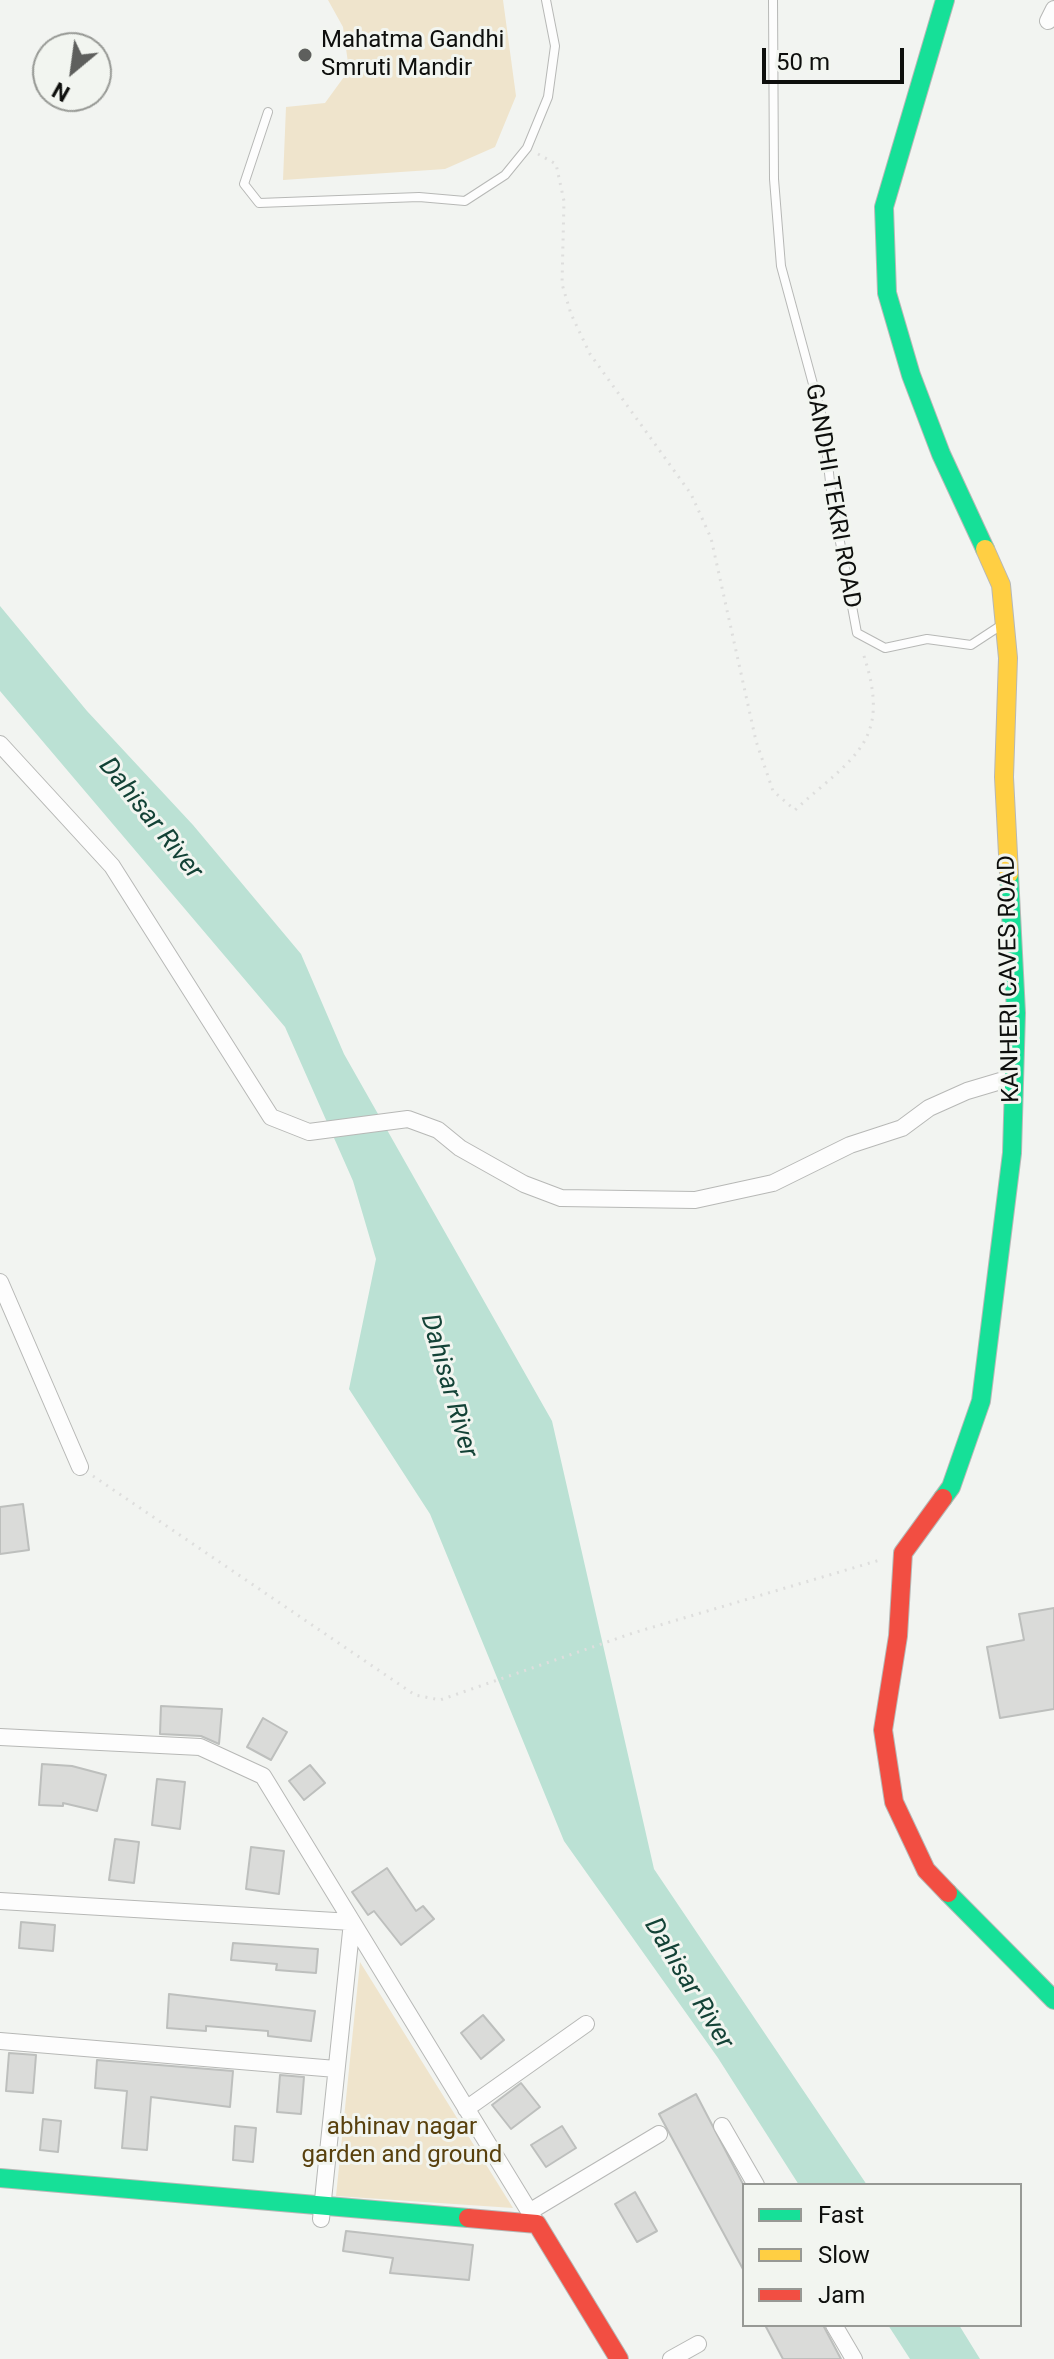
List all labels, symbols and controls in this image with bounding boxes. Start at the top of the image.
place label: Mahatma Gandhi Smruti Mandir [321,27,504,83]
north arrow [32,32,112,112]
scale bar [766,32,908,82]
marker: Mahatma Gandhi Smruti Mandir [296,46,314,64]
text: 50 m [776,48,830,76]
text: N [48,77,74,106]
street label: GANDHI TEKRI ROAD [798,382,866,610]
water label: Dahisar River [91,752,209,886]
street label: KANHERI CAVES ROAD [993,855,1027,1103]
water label: Dahisar River [413,1311,483,1461]
water label: Dahisar River [637,1913,739,2055]
park label: abhinav nagar garden and ground [302,2114,502,2170]
legend [742,2183,1022,2327]
text: Fast [818,2201,864,2229]
text: Slow [818,2241,870,2269]
text: Jam [818,2281,865,2309]

